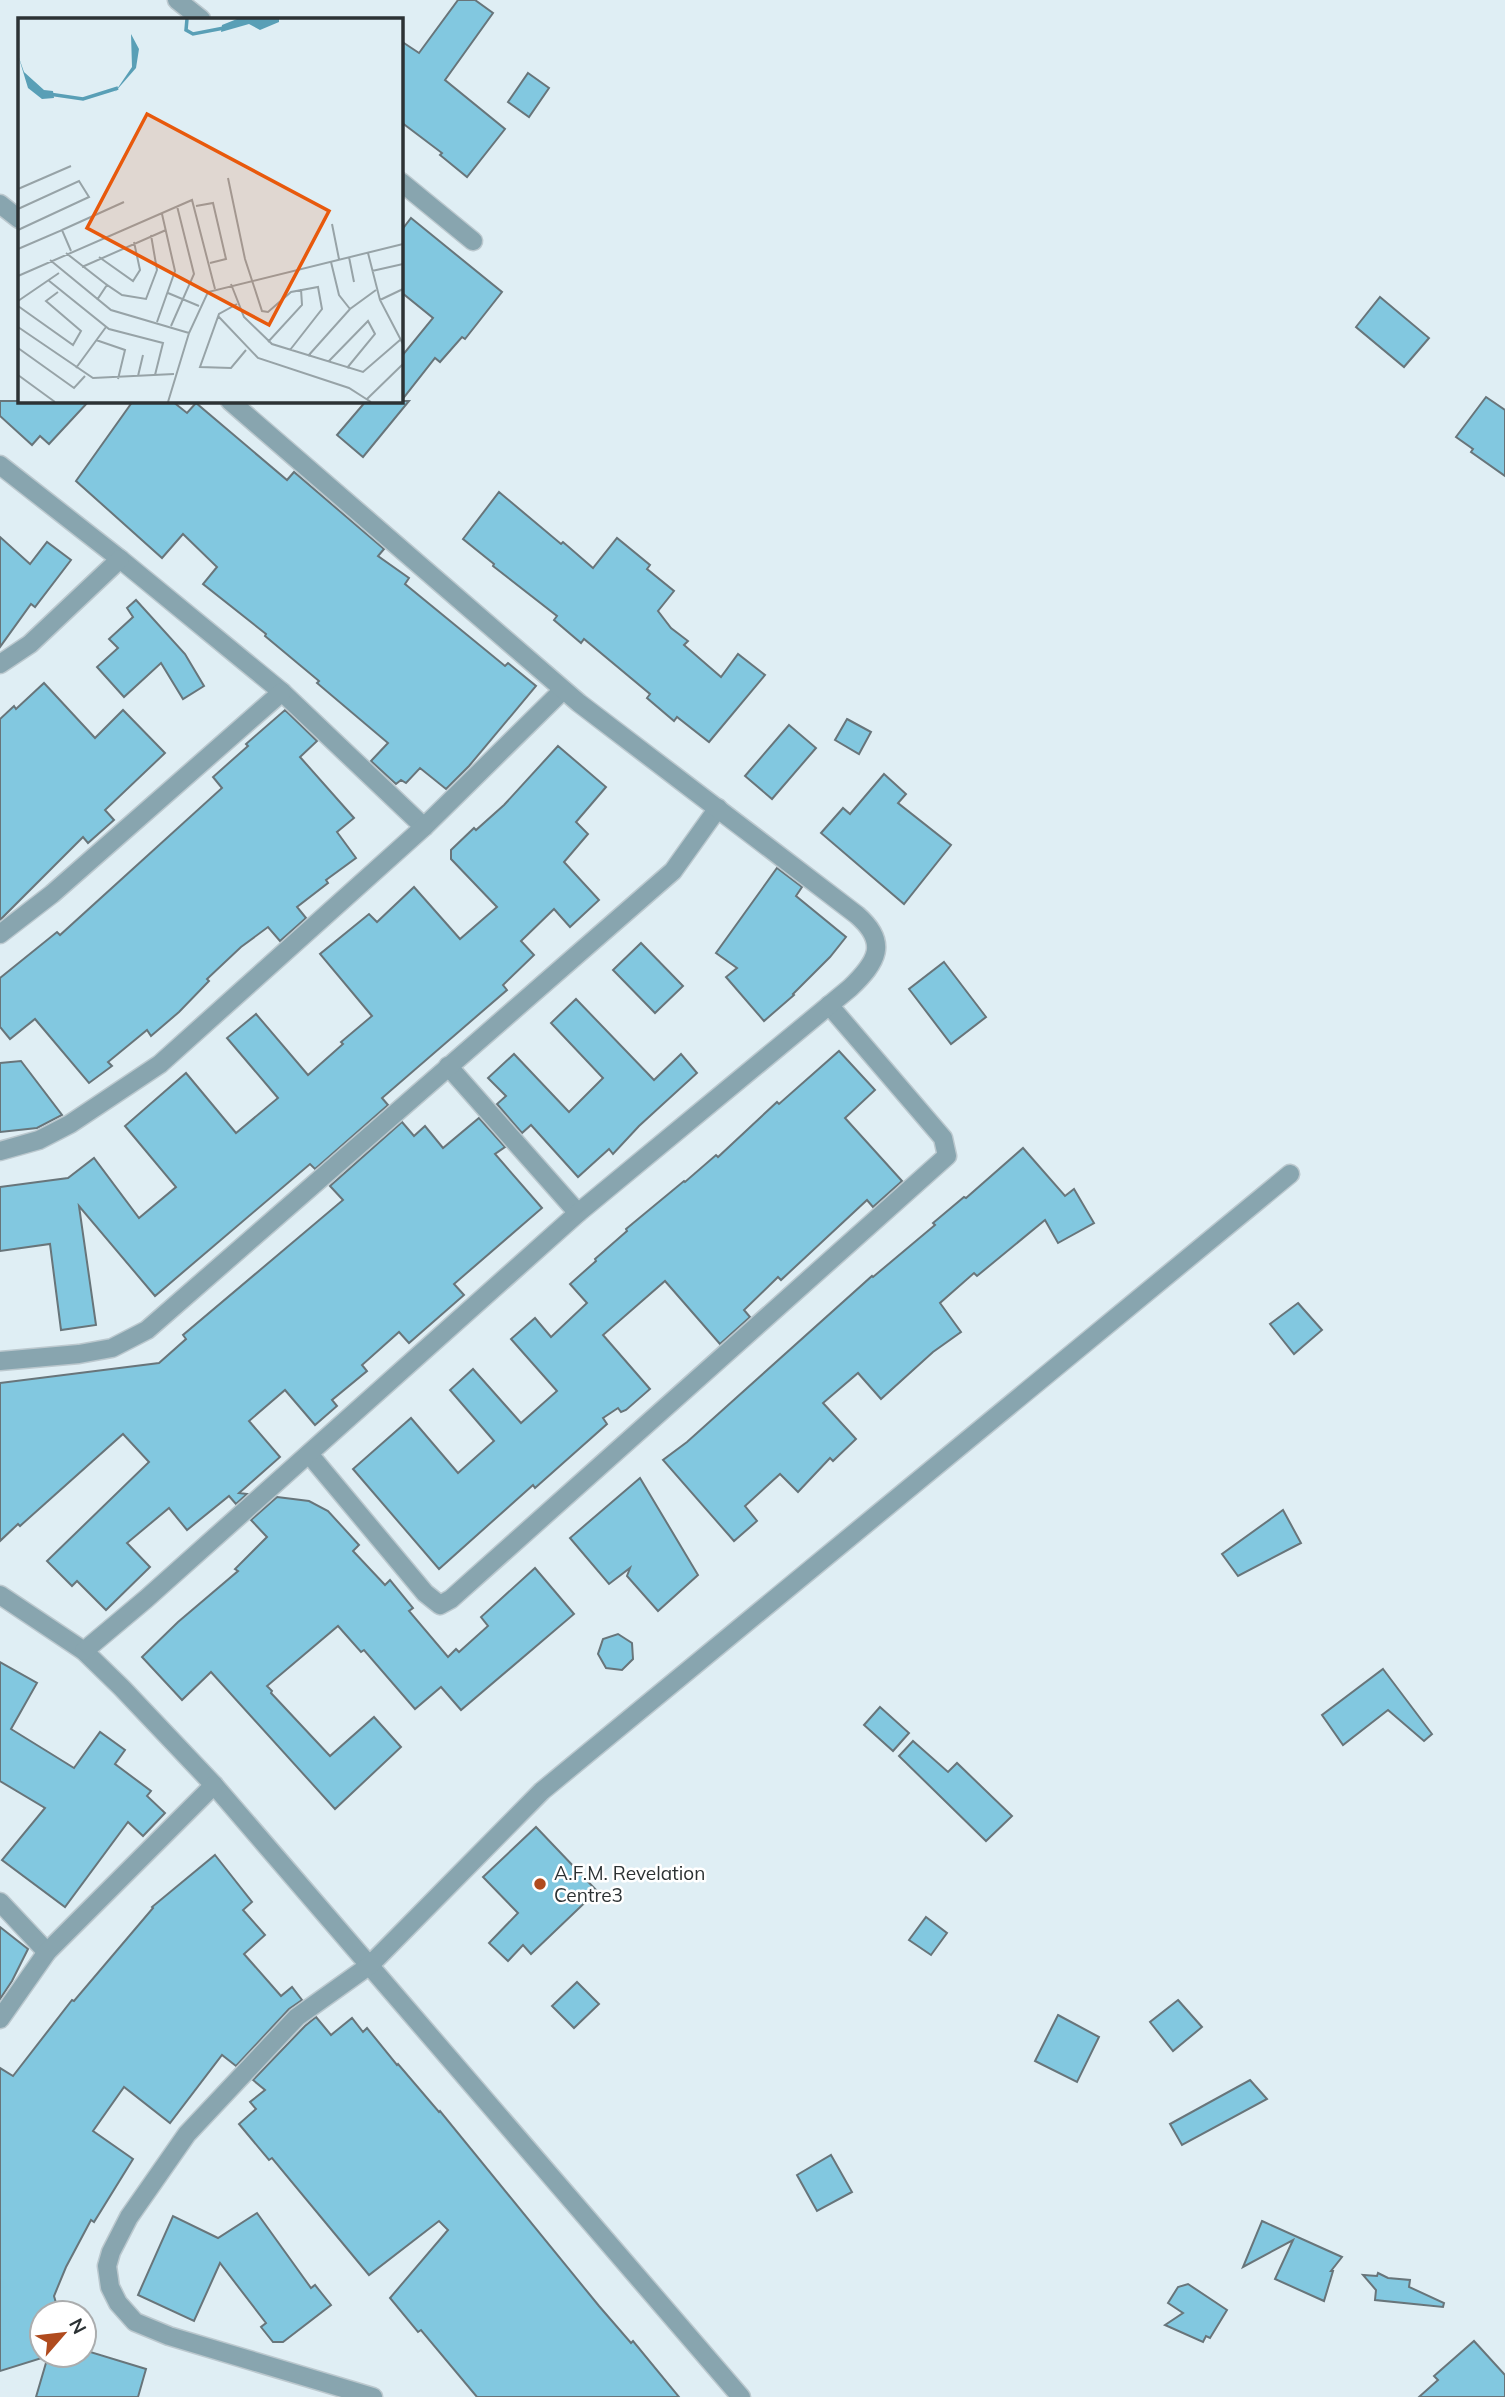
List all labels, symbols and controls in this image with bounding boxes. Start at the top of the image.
inset map [18,18,402,402]
place label: A.F.M. Revelation Centre3 [554,1861,705,1907]
marker: A.F.M. Revelation Centre3 [532,1876,548,1892]
north arrow [28,2299,98,2369]
text: N [64,2314,92,2338]

